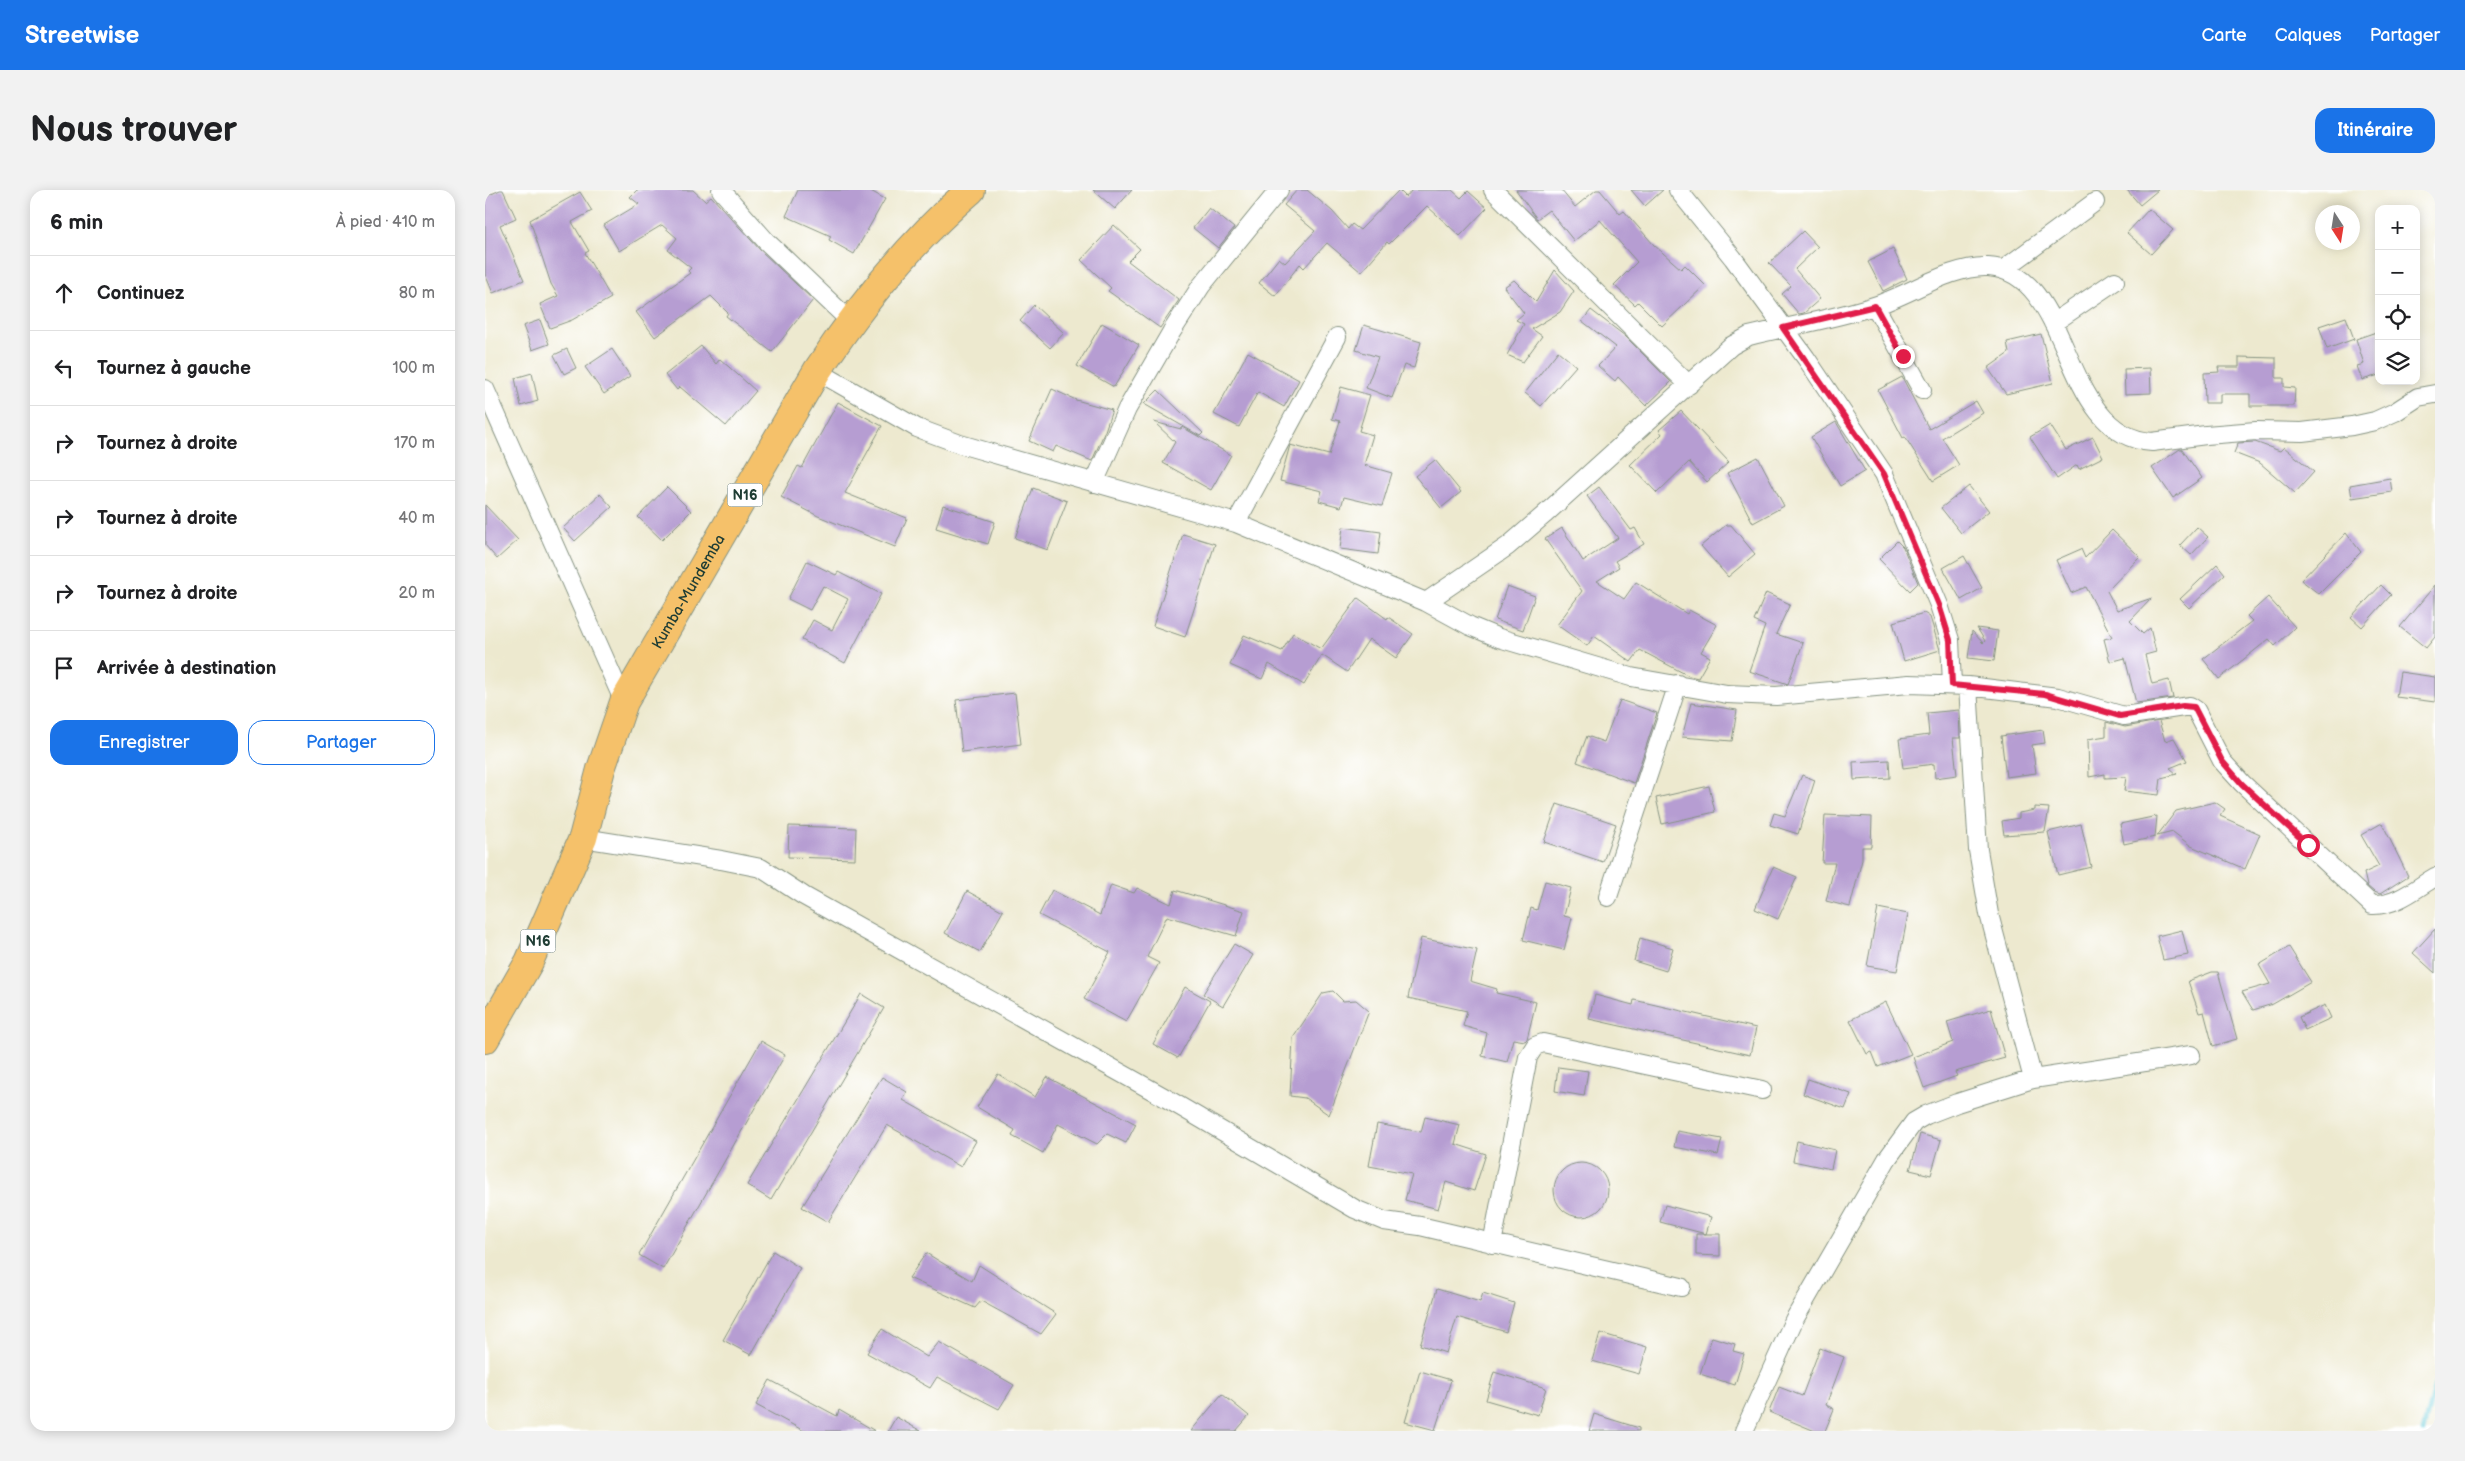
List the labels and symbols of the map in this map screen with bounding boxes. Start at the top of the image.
north arrow [2315,205,2360,250]
route end [1892,345,1915,368]
road number: N16 [727,484,763,506]
street label: Kumba-Mundemba [648,531,729,652]
route start [2297,834,2320,857]
road number: N16 [521,929,555,952]

